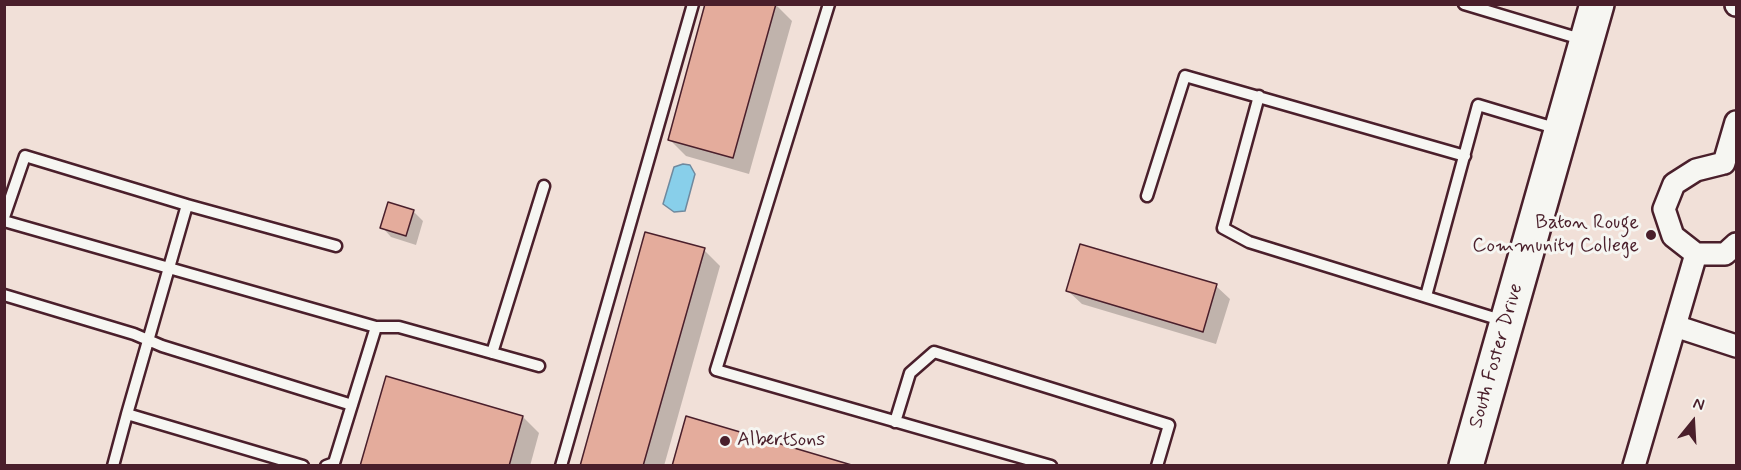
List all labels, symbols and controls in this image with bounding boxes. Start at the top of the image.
place label: Baton Rouge Community College [1472,212,1639,259]
marker: Baton Rouge Community College [1644,228,1658,242]
street label: South Foster Drive [1465,281,1529,431]
north arrow [1663,392,1723,452]
text: N [1690,393,1707,416]
place label: Albertsons [737,429,825,453]
marker: Albertsons [718,434,732,448]

